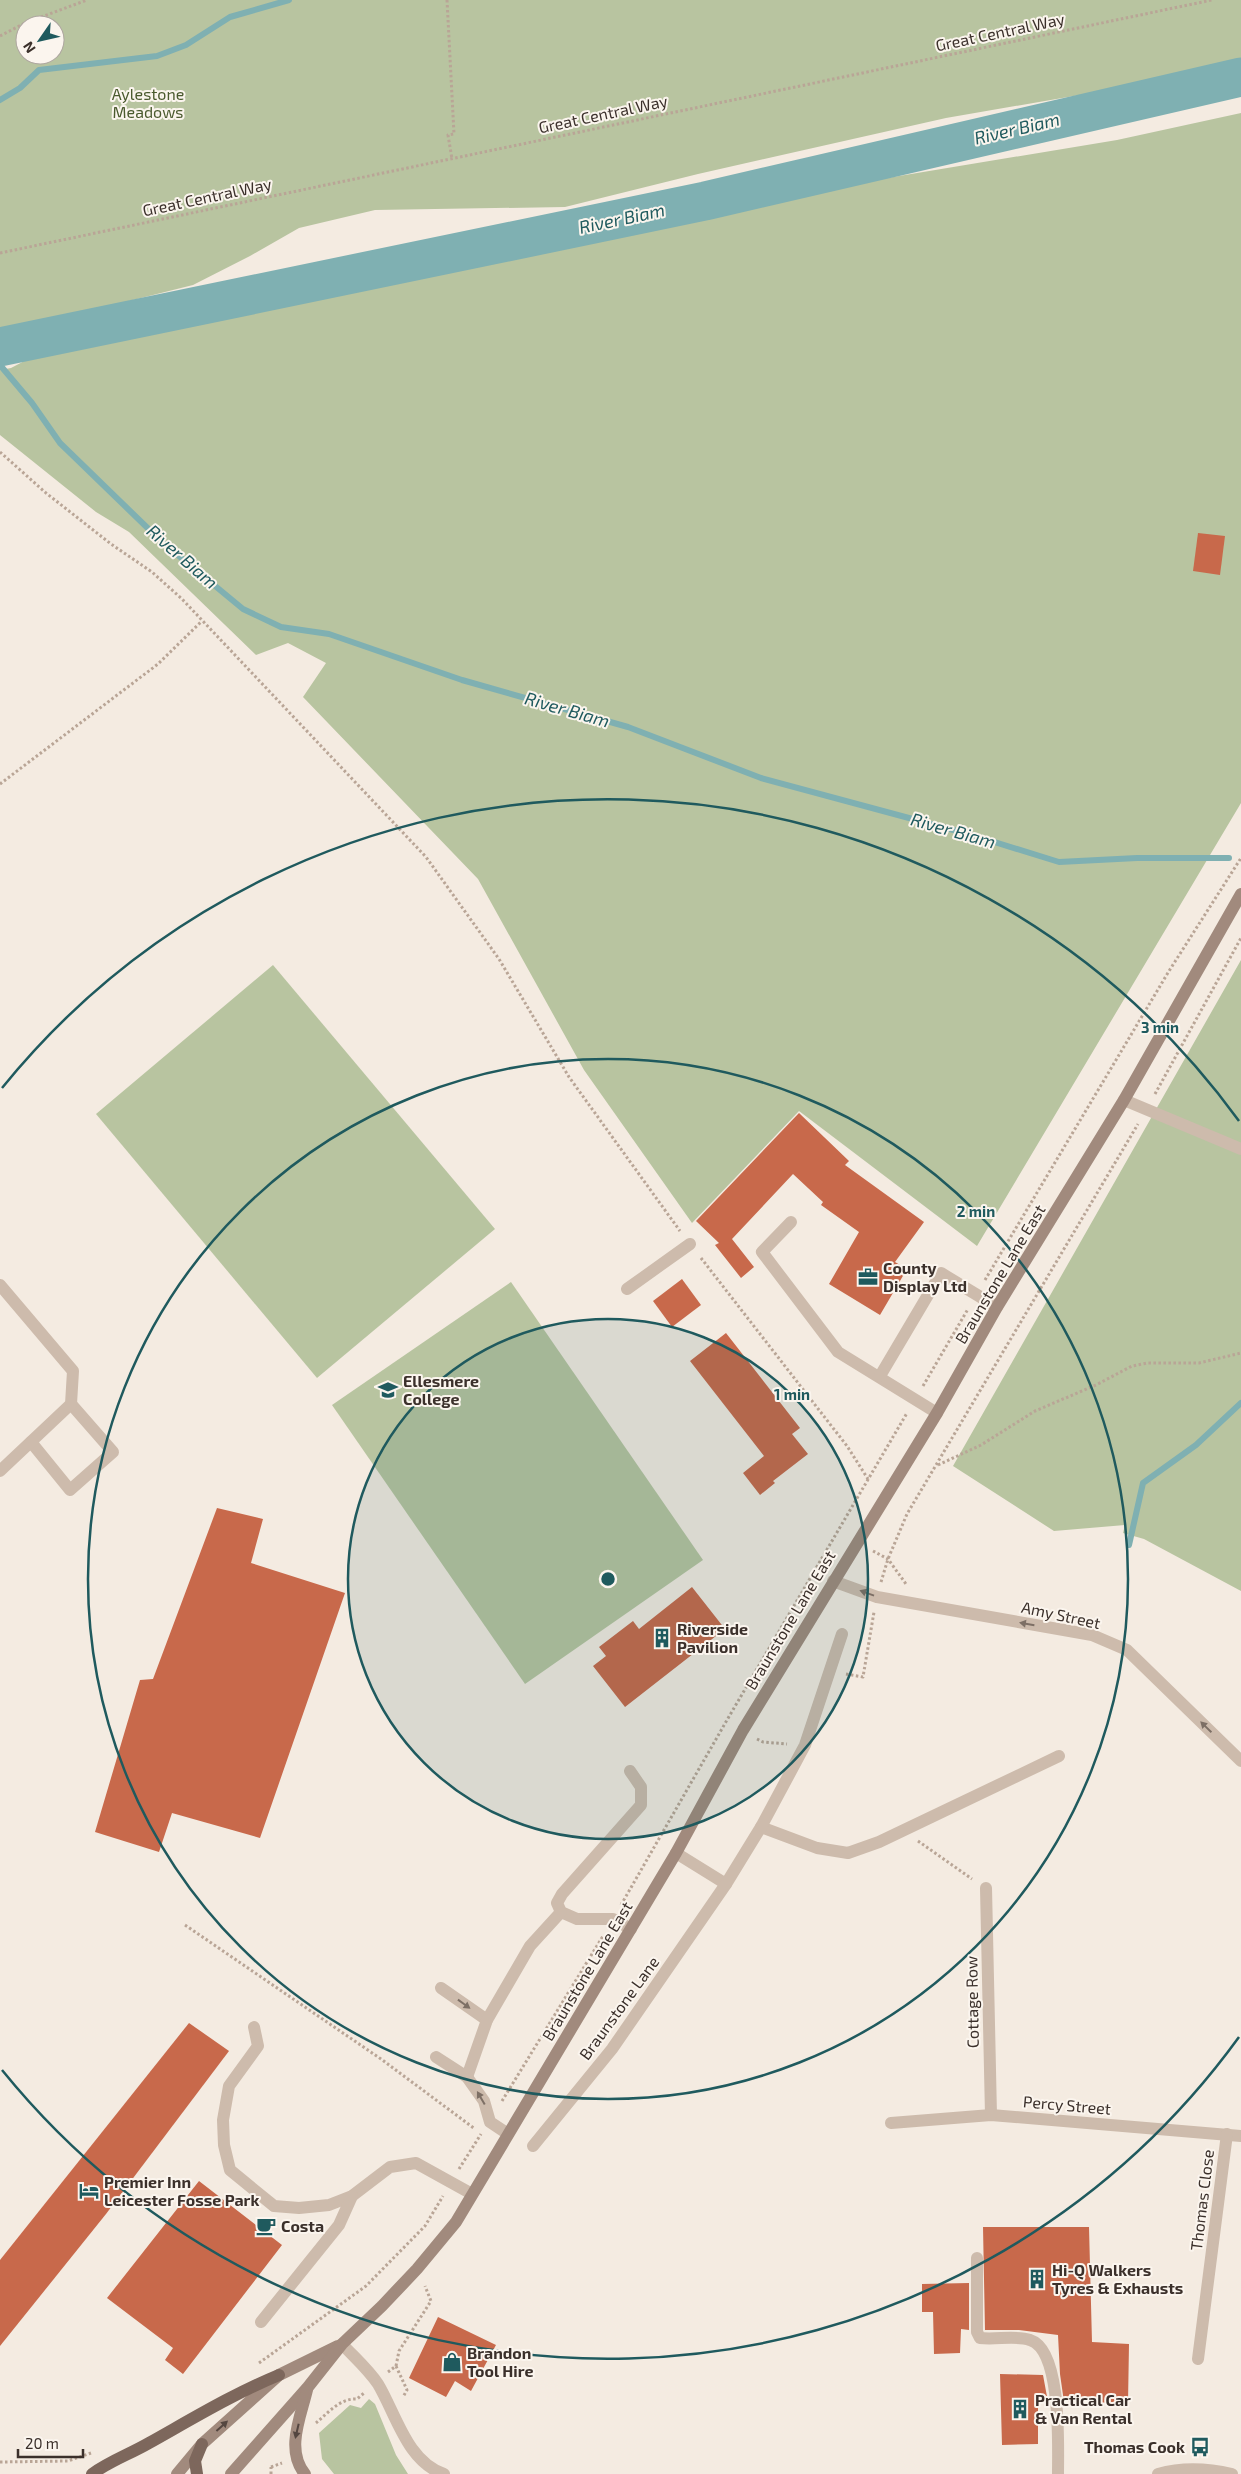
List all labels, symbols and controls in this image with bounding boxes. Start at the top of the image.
street label: Great Central Way [934,8,1067,54]
north arrow [15,15,65,65]
text: N [19,39,39,56]
park label: Aylestone Meadows [112,84,184,121]
street label: Great Central Way [537,90,670,136]
water label: River Biam [972,108,1062,149]
street label: Great Central Way [141,173,274,219]
water label: River Biam [577,198,667,238]
water label: River Biam [143,519,223,593]
water label: River Biam [522,686,612,732]
water label: River Biam [908,807,998,853]
text: 3 min [1141,1018,1179,1036]
street label: Braunstone Lane East [951,1201,1049,1347]
text: 2 min [957,1202,995,1220]
place label: County Display Ltd [883,1258,967,1296]
office icon: County Display Ltd [857,1266,879,1288]
place label: Ellesmere College [403,1371,479,1408]
school or university icon: Ellesmere College [377,1379,399,1401]
text: 1 min [774,1385,810,1403]
street label: Braunstone Lane East [741,1547,839,1693]
centre of rings [599,1570,617,1588]
one-way arrow [860,1589,874,1597]
street label: Amy Street [1020,1597,1102,1632]
place label: Riverside Pavilion [677,1619,748,1656]
one-way arrow [1018,1619,1034,1627]
building icon: Riverside Pavilion [651,1627,673,1649]
one-way arrow [1200,1721,1212,1733]
street label: Braunstone Lane East [538,1898,636,2044]
street label: Braunstone Lane [575,1953,663,2063]
street label: Cottage Row [961,1956,982,2048]
one-way arrow [457,1999,471,2009]
one-way arrow [477,2091,485,2106]
street label: Percy Street [1022,2091,1112,2118]
street label: Thomas Close [1186,2148,1217,2252]
place label: Premier Inn Leicester Fosse Park [104,2172,259,2209]
hotel icon: Premier Inn Leicester Fosse Park [78,2180,100,2202]
cafe icon: Costa [255,2215,277,2237]
place label: Costa [281,2216,324,2235]
place label: Hi-Q Walkers Tyres & Exhausts [1052,2260,1183,2298]
building icon: Hi-Q Walkers Tyres & Exhausts [1026,2268,1048,2290]
place label: Brandon Tool Hire [467,2343,533,2380]
shop icon: Brandon Tool Hire [441,2351,463,2373]
place label: Practical Car & Van Rental [1035,2390,1133,2427]
building icon: Practical Car & Van Rental [1009,2398,1031,2420]
one-way arrow [216,2420,228,2432]
one-way arrow [293,2424,301,2439]
scale bar [18,2426,82,2458]
text: 20 m [25,2434,59,2452]
bus stop icon: Thomas Cook [1189,2436,1211,2458]
place label: Thomas Cook [1084,2437,1185,2456]

